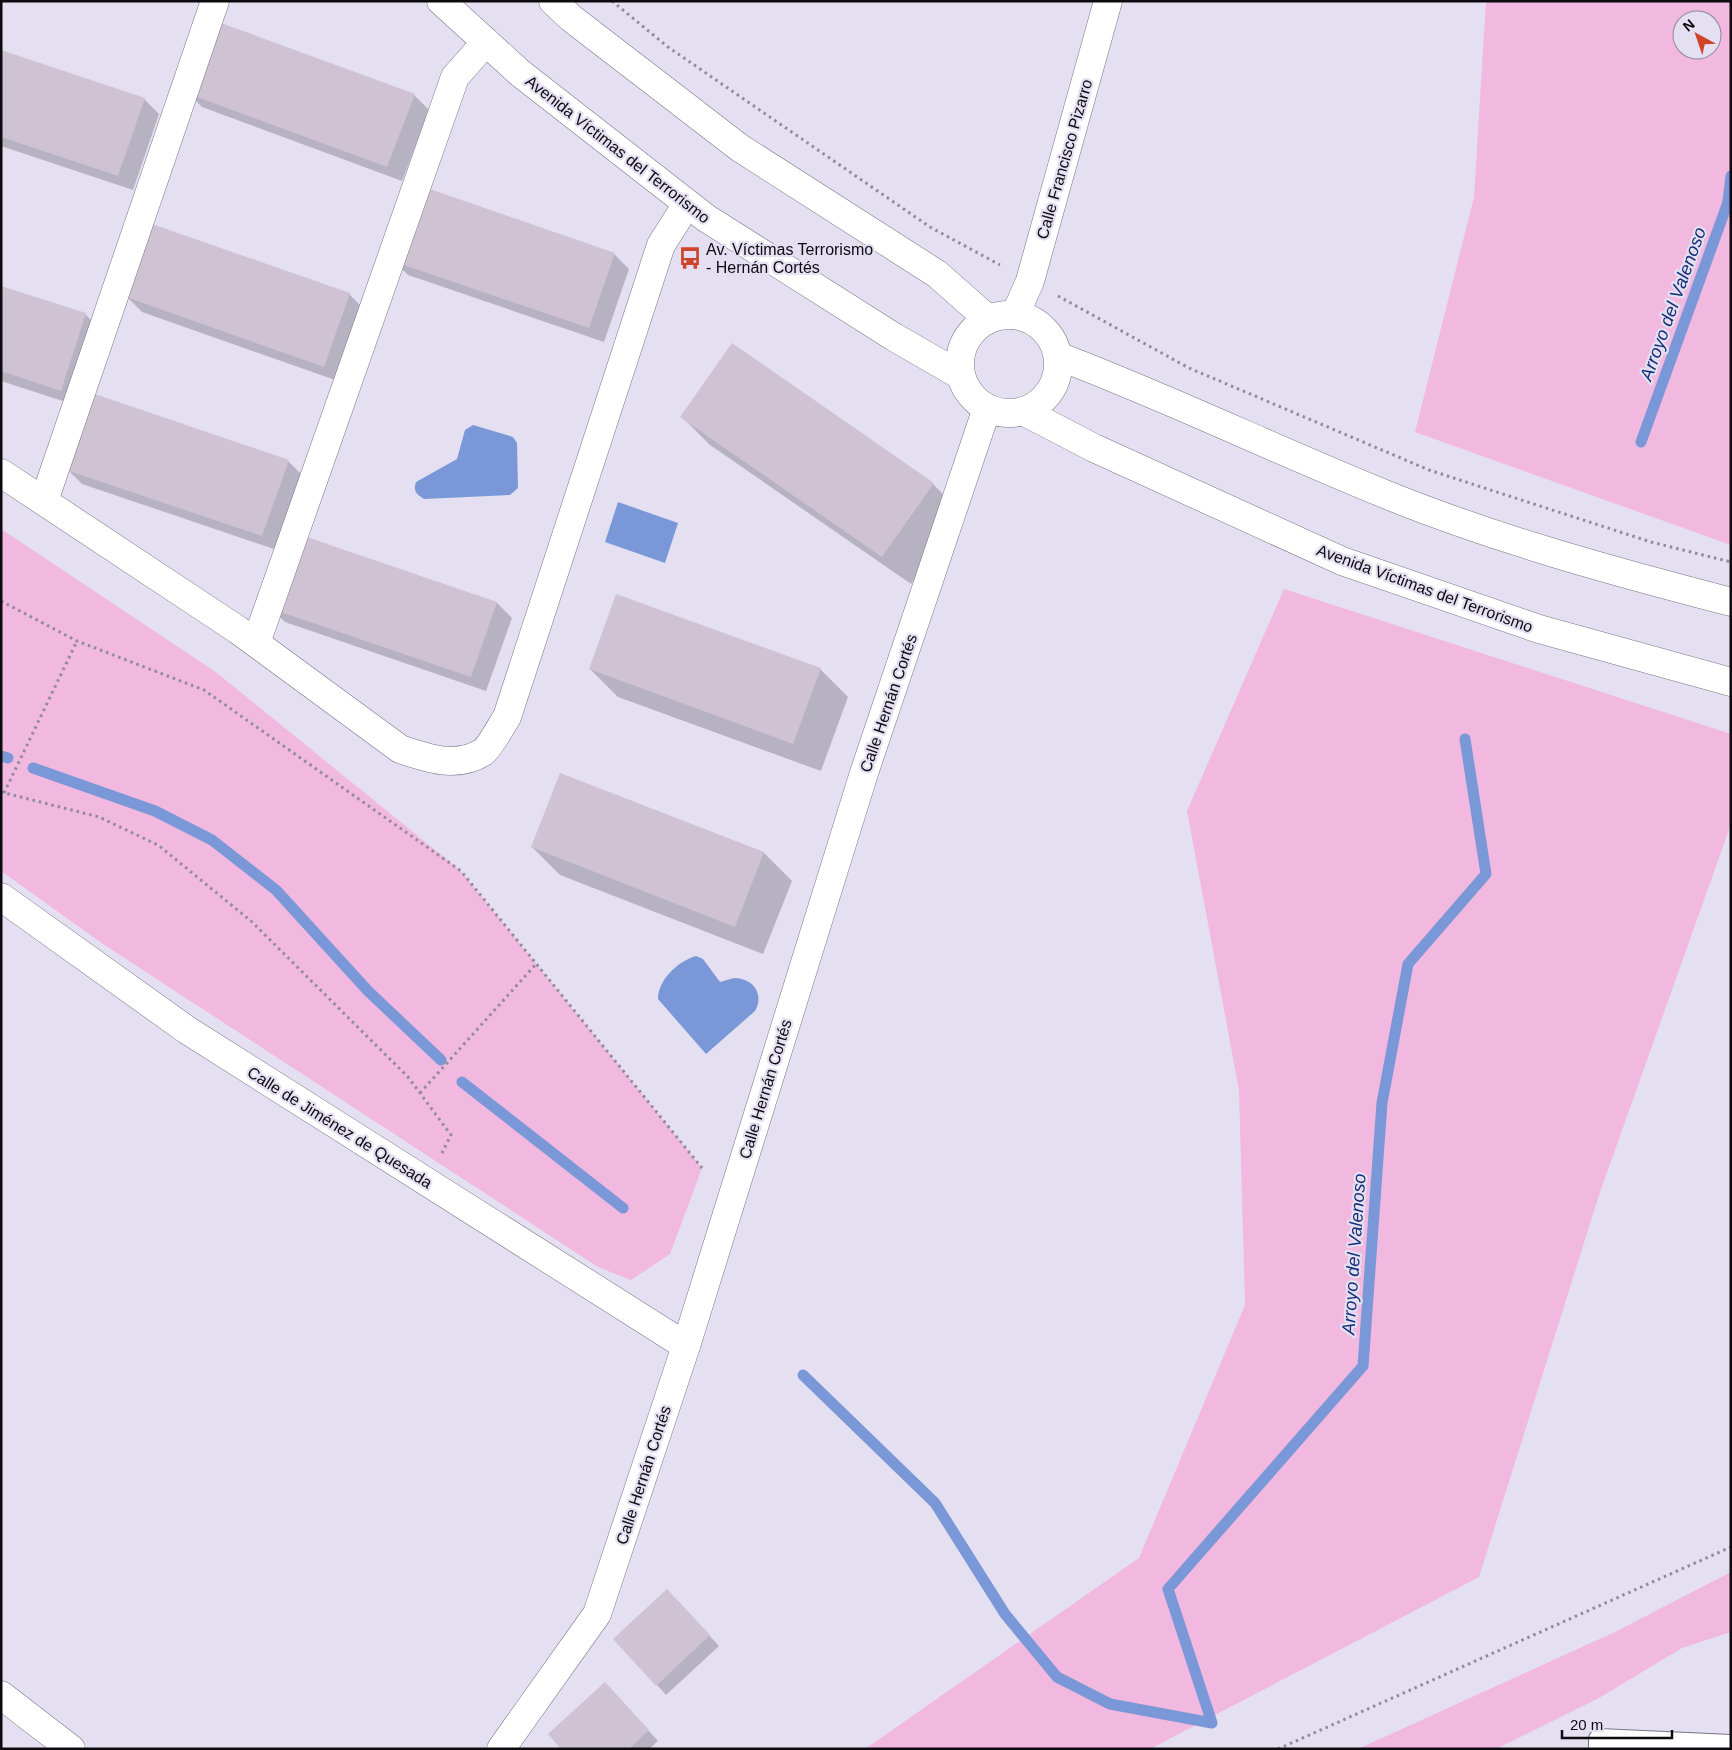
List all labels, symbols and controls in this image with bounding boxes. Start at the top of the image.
north arrow [1672,10,1722,60]
text: N [1680,16,1698,34]
street label: Avenida Víctimas del Terrorismo [522,72,713,227]
street label: Calle Francisco Pizarro [1034,77,1095,241]
water label: Arroyo del Valenoso [1636,225,1710,384]
place label: Av. Víctimas Terrorismo - Hernán Cortés [706,241,873,276]
bus stop icon: Av. Víctimas Terrorismo - Hernán Cortés [677,245,703,271]
street label: Avenida Víctimas del Terrorismo [1314,541,1535,636]
street label: Calle Hernán Cortés [857,632,920,774]
street label: Calle Hernán Cortés [736,1017,795,1161]
street label: Calle de Jiménez de Quesada [244,1063,435,1191]
water label: Arroyo del Valenoso [1338,1173,1370,1336]
street label: Calle Hernán Cortés [613,1404,674,1547]
scale bar [1562,1708,1672,1740]
text: 20 m [1570,1716,1603,1733]

